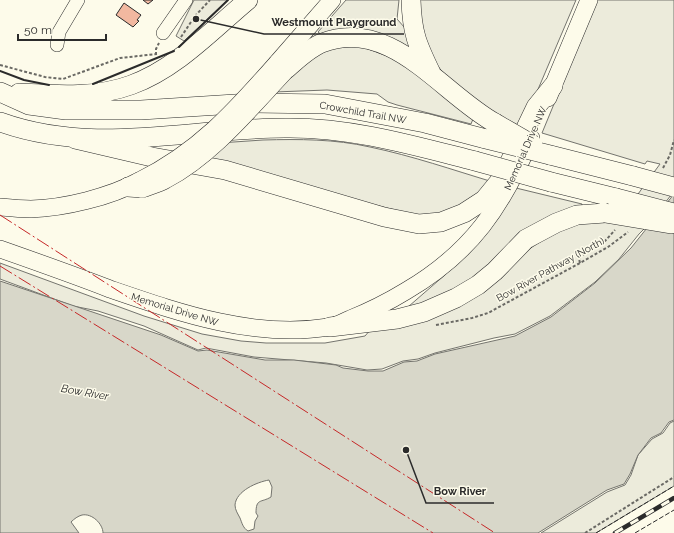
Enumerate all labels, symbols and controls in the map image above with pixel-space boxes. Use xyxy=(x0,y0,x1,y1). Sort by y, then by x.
callout: Westmount Playground xyxy=(264,11,404,34)
scale bar xyxy=(18,16,106,42)
text: Westmount Playground xyxy=(272,16,396,29)
text: 50 m xyxy=(24,23,52,37)
street label: Crowchild Trail NW xyxy=(319,99,408,126)
street label: Memorial Drive NW xyxy=(502,104,549,192)
street label: Bow River Pathway (North) xyxy=(494,235,606,304)
street label: Memorial Drive NW xyxy=(130,291,220,328)
water label: Bow River xyxy=(60,382,111,403)
callout: Bow River xyxy=(426,480,494,503)
text: Bow River xyxy=(434,485,487,498)

